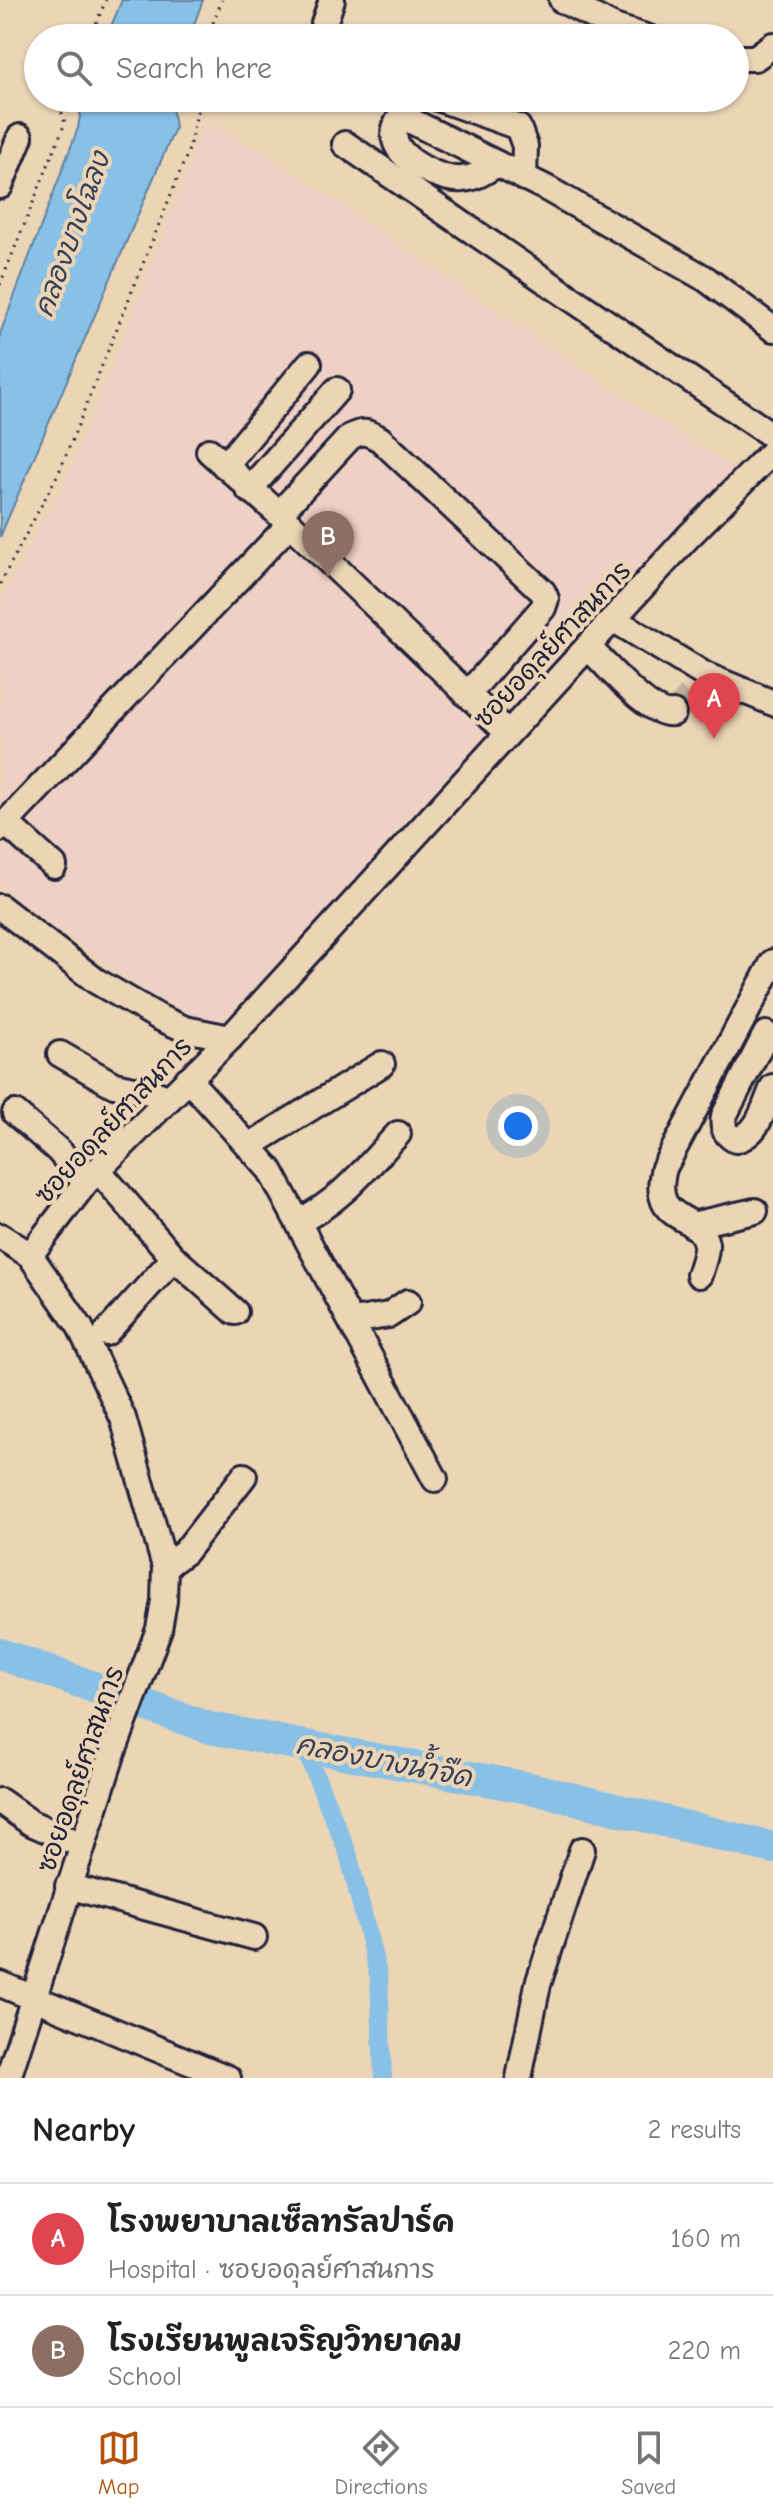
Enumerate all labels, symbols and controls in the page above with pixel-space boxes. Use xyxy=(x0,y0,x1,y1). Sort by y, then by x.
search box xyxy=(24,24,749,112)
icon: search xyxy=(52,46,96,90)
text: Search here xyxy=(116,51,272,86)
water label: คลองบางโฉลง xyxy=(25,144,117,321)
pin: B xyxy=(302,511,354,577)
street label: ซอยอดุลย์ศาสนการ xyxy=(467,554,640,736)
pin: A xyxy=(688,673,740,739)
street label: ซอยอดุลย์ศาสนการ xyxy=(28,1030,201,1212)
your location xyxy=(498,1106,538,1146)
street label: ซอยอดุลย์ศาสนการ xyxy=(30,1662,133,1877)
water label: คลองบางน้ำจืด xyxy=(293,1719,478,1794)
text: Nearby xyxy=(32,2110,135,2150)
text: 2 results xyxy=(648,2115,741,2145)
text: โรงพยาบาลเซ็ลทรัลปาร์ค xyxy=(108,2205,455,2240)
text: A xyxy=(51,2224,65,2254)
text: 160 m xyxy=(671,2224,741,2254)
text: Hospital · ซอยอดุลย์ศาสนการ xyxy=(108,2255,435,2285)
text: โรงเรียนพูลเจริญวิทยาคม xyxy=(108,2324,462,2359)
text: B xyxy=(50,2336,66,2366)
text: 220 m xyxy=(668,2336,741,2366)
text: School xyxy=(108,2362,182,2392)
tab: Map xyxy=(97,2426,141,2500)
tab: Directions xyxy=(335,2426,428,2500)
tab: Saved xyxy=(621,2426,676,2500)

